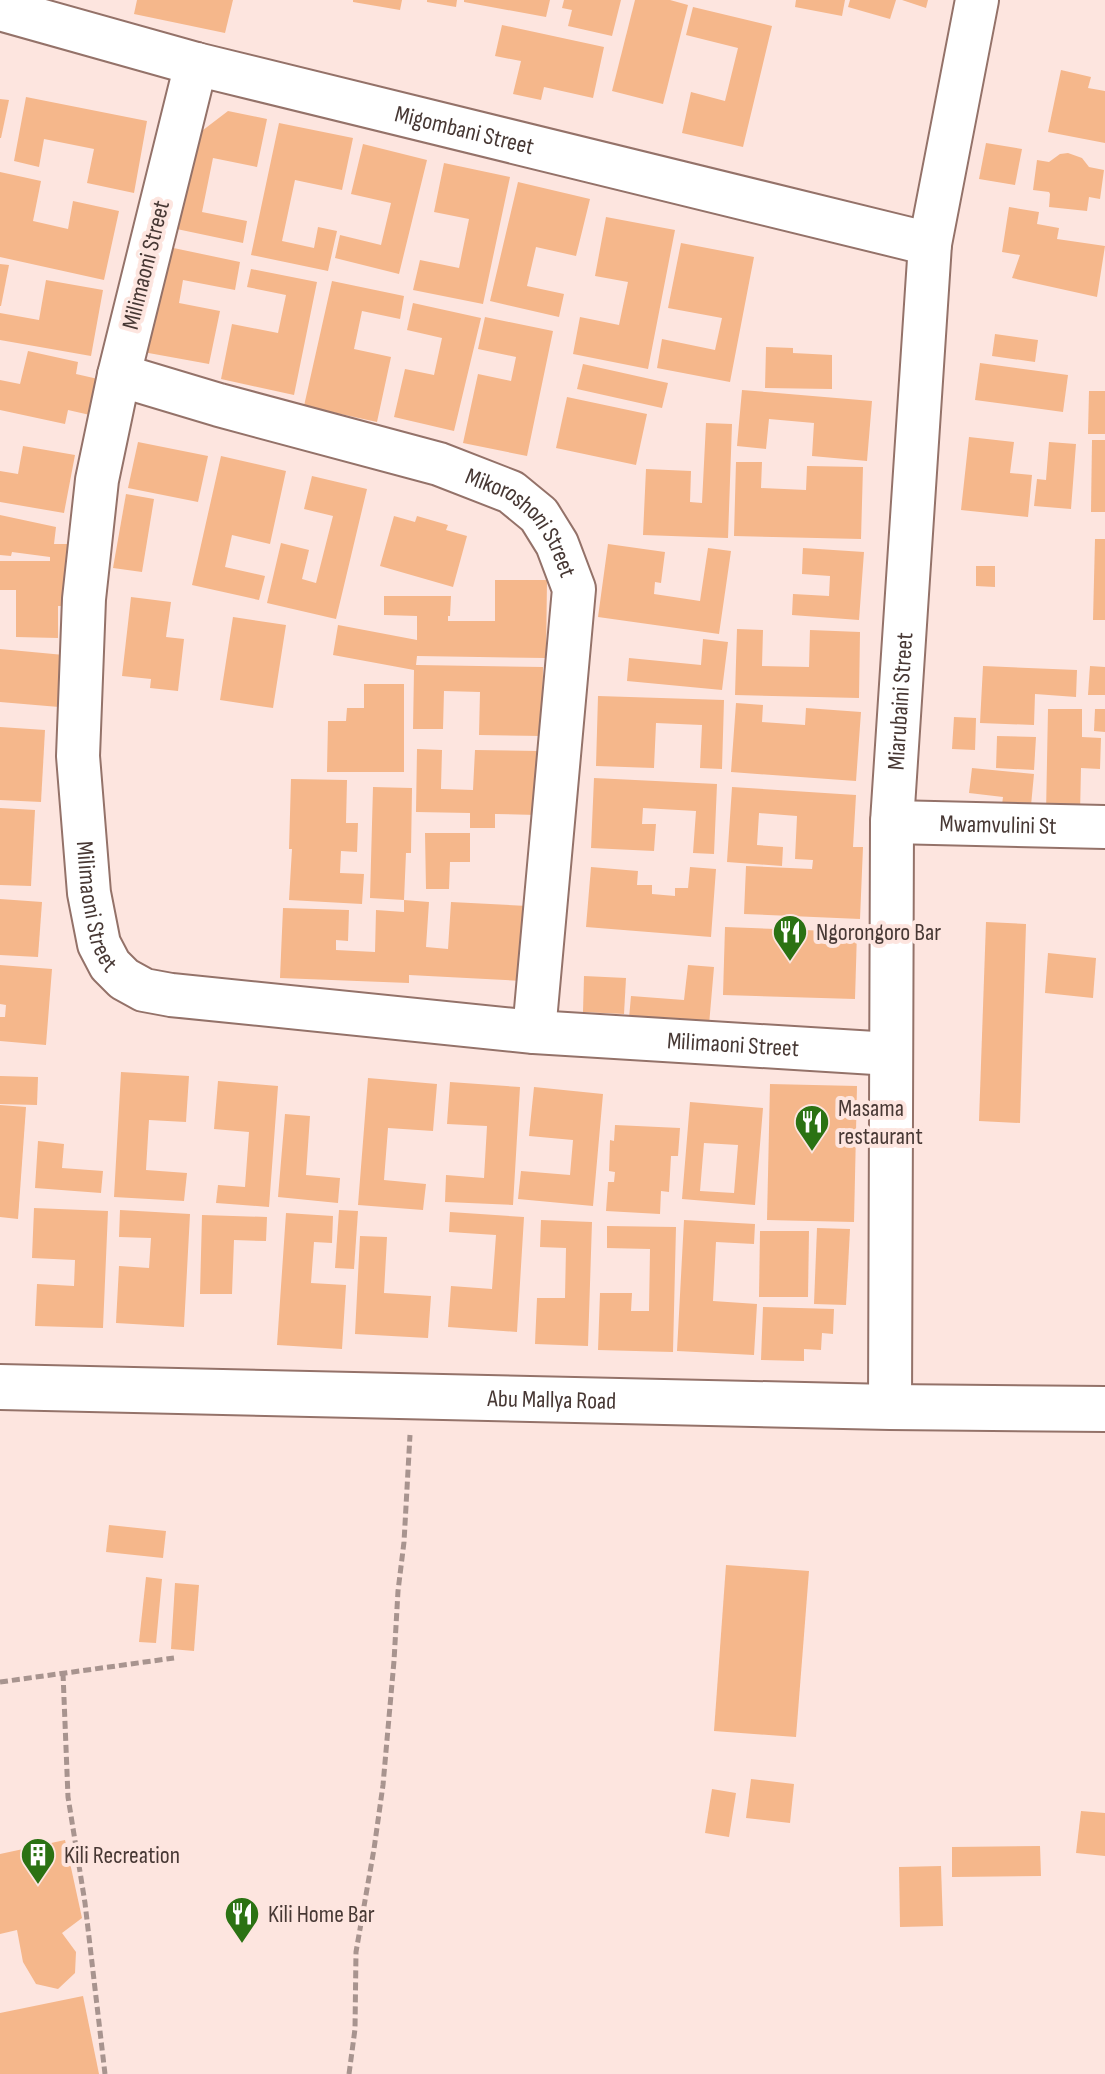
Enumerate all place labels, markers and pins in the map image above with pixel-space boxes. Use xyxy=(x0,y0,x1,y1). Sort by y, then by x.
restaurant icon: Ngorongoro Bar xyxy=(771,913,809,963)
place label: Ngorongoro Bar xyxy=(816,918,941,947)
place label: Masama restaurant xyxy=(838,1094,923,1151)
restaurant icon: Masama restaurant xyxy=(793,1103,831,1153)
building icon: Kili Recreation xyxy=(19,1836,57,1886)
place label: Kili Recreation xyxy=(64,1841,180,1870)
restaurant icon: Kili Home Bar xyxy=(223,1895,261,1945)
place label: Kili Home Bar xyxy=(268,1900,375,1929)

